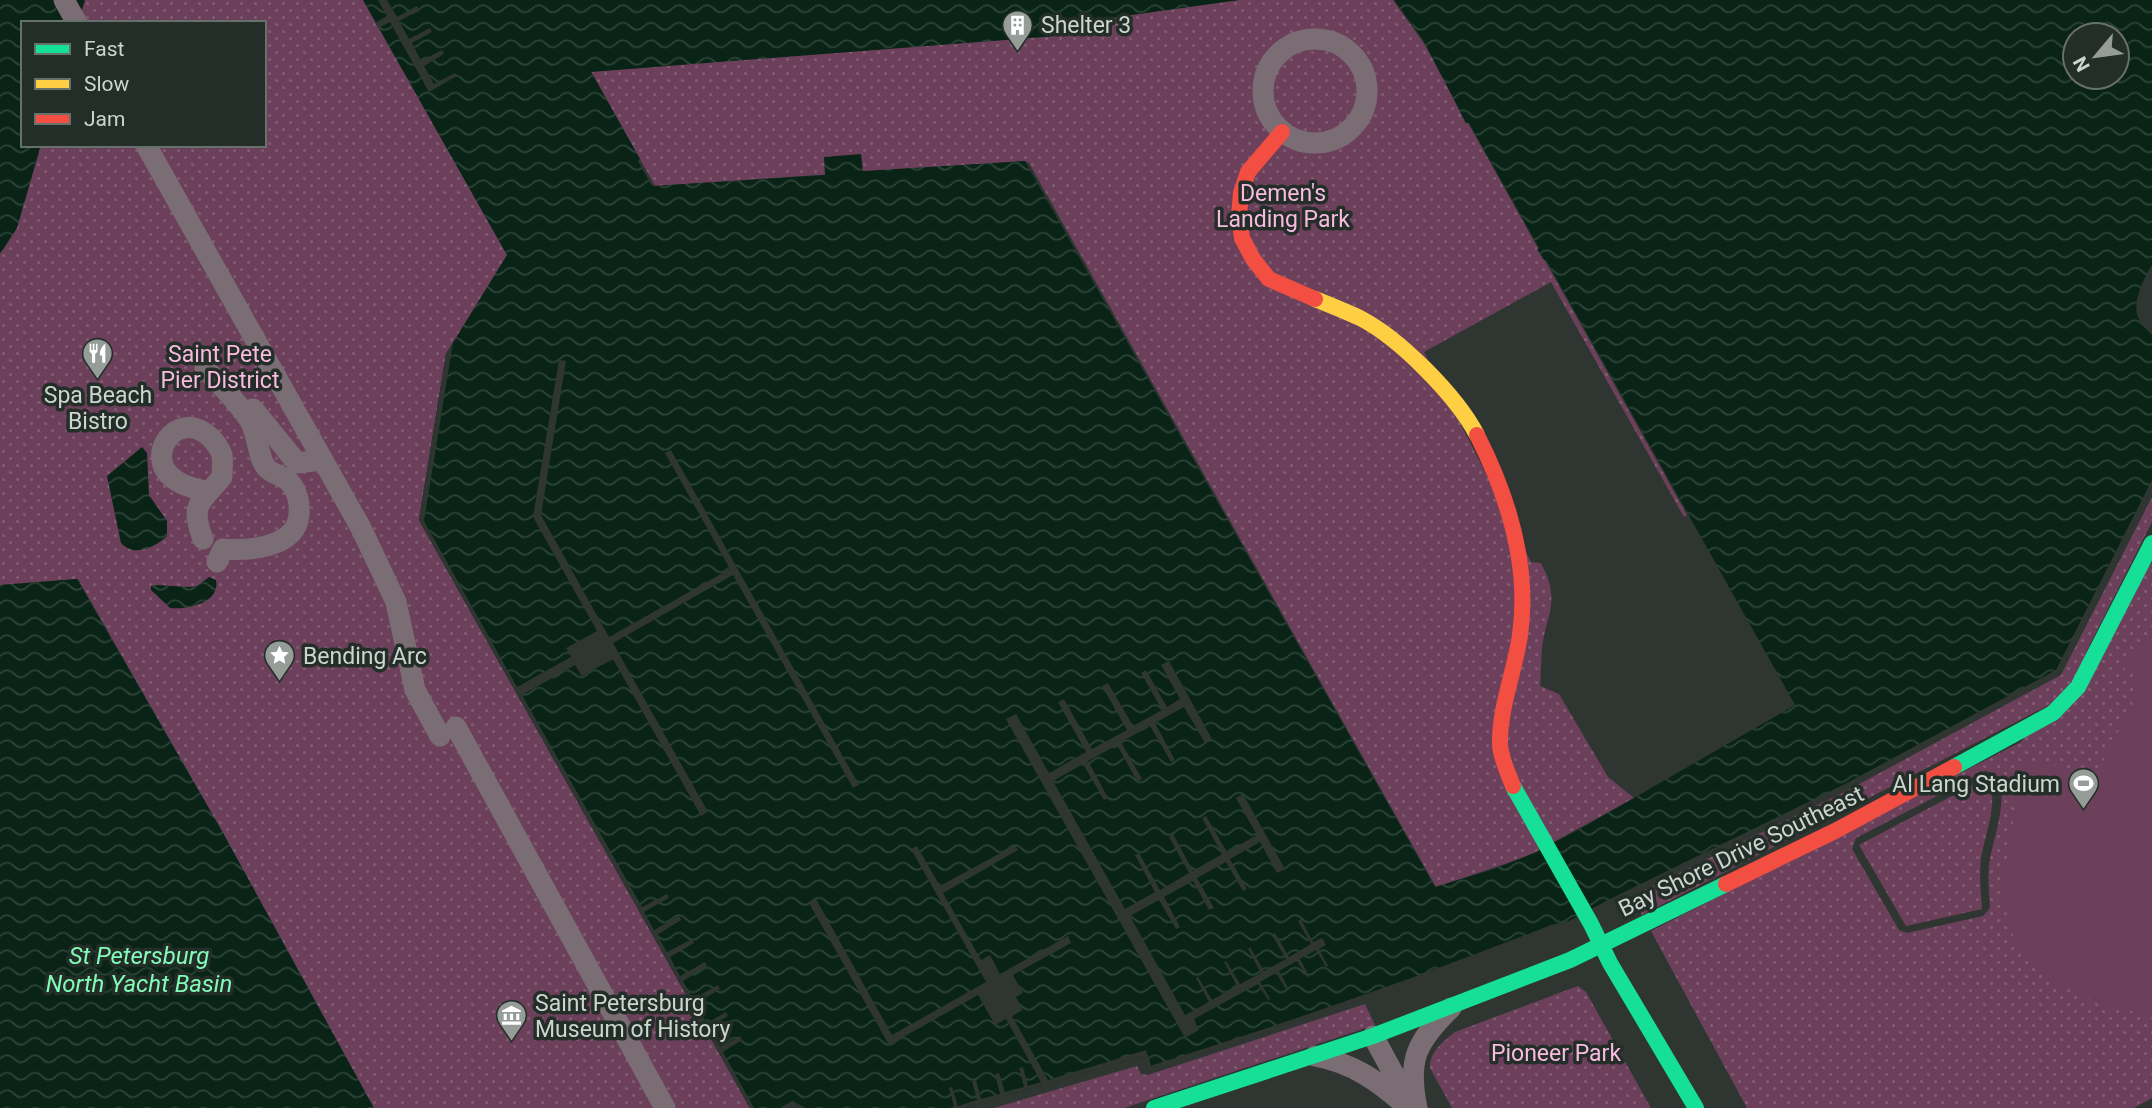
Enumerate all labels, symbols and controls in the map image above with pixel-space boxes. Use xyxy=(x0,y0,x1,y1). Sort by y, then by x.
building icon: Shelter 3 xyxy=(1001,8,1035,52)
place label: Shelter 3 xyxy=(1041,12,1131,39)
legend xyxy=(21,21,266,147)
north arrow xyxy=(2061,21,2131,91)
text: Fast xyxy=(84,37,125,61)
text: N xyxy=(2068,53,2095,75)
text: Slow xyxy=(84,72,130,96)
text: Jam xyxy=(84,107,125,131)
park label: Demen's Landing Park xyxy=(1216,180,1350,233)
restaurant icon: Spa Beach Bistro xyxy=(81,337,115,381)
park label: Saint Pete Pier District xyxy=(161,341,279,394)
place label: Spa Beach Bistro xyxy=(44,382,152,435)
place icon: Bending Arc xyxy=(263,639,297,683)
place label: Bending Arc xyxy=(303,643,427,670)
sports icon: Al Lang Stadium xyxy=(2066,767,2100,811)
place label: Al Lang Stadium xyxy=(1892,771,2060,798)
street label: Bay Shore Drive Southeast xyxy=(1614,780,1868,923)
water label: St Petersburg North Yacht Basin xyxy=(46,942,232,998)
place label: Saint Petersburg Museum of History xyxy=(535,990,730,1043)
museum icon: Saint Petersburg Museum of History xyxy=(495,999,529,1043)
park label: Pioneer Park xyxy=(1491,1040,1621,1067)

